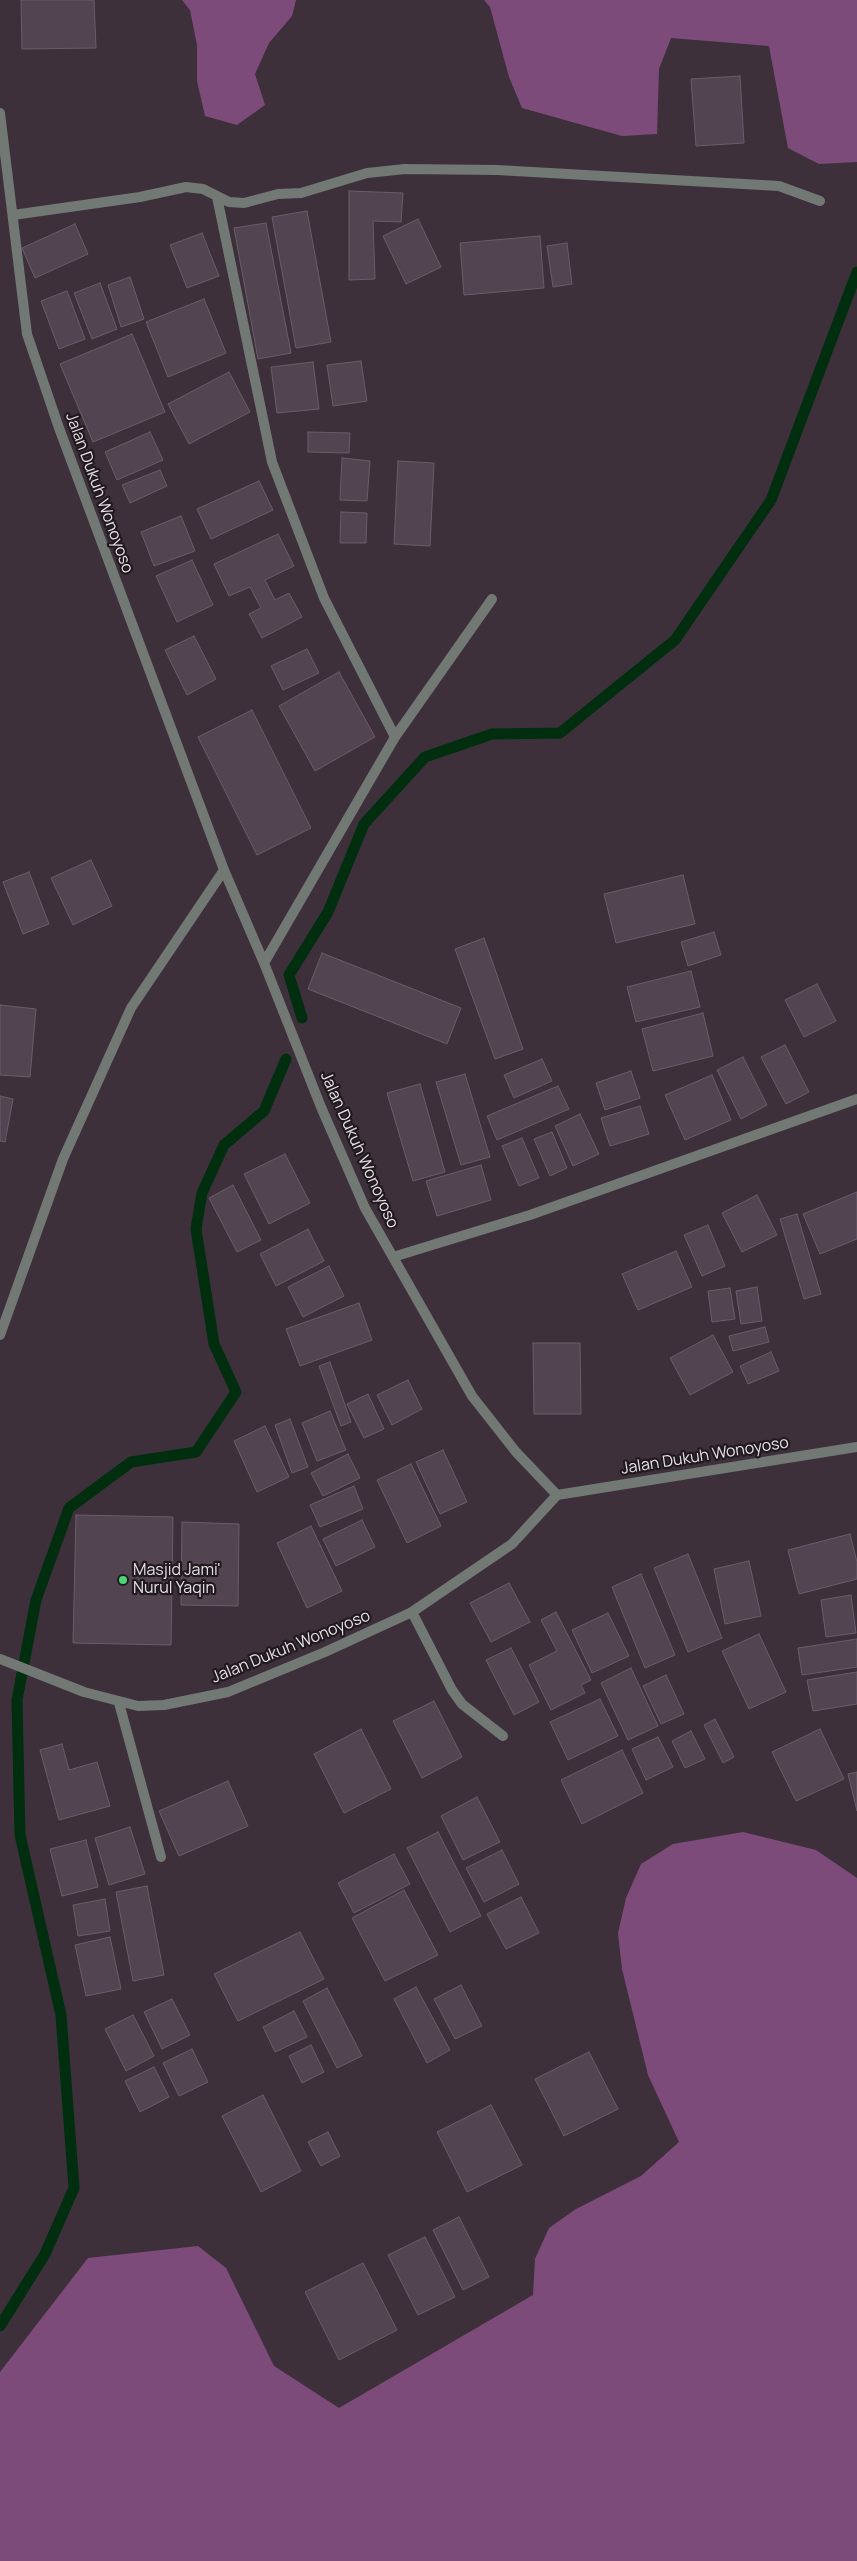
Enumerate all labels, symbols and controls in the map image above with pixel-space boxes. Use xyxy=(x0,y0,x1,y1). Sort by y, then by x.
street label: Jalan Dukuh Wonoyoso xyxy=(61,410,137,576)
street label: Jalan Dukuh Wonoyoso xyxy=(316,1069,402,1231)
street label: Jalan Dukuh Wonoyoso xyxy=(620,1433,790,1479)
place label: Masjid Jami' Nurul Yaqin xyxy=(133,1561,221,1599)
marker: Masjid Jami' Nurul Yaqin xyxy=(117,1574,129,1586)
street label: Jalan Dukuh Wonoyoso xyxy=(209,1606,373,1688)

